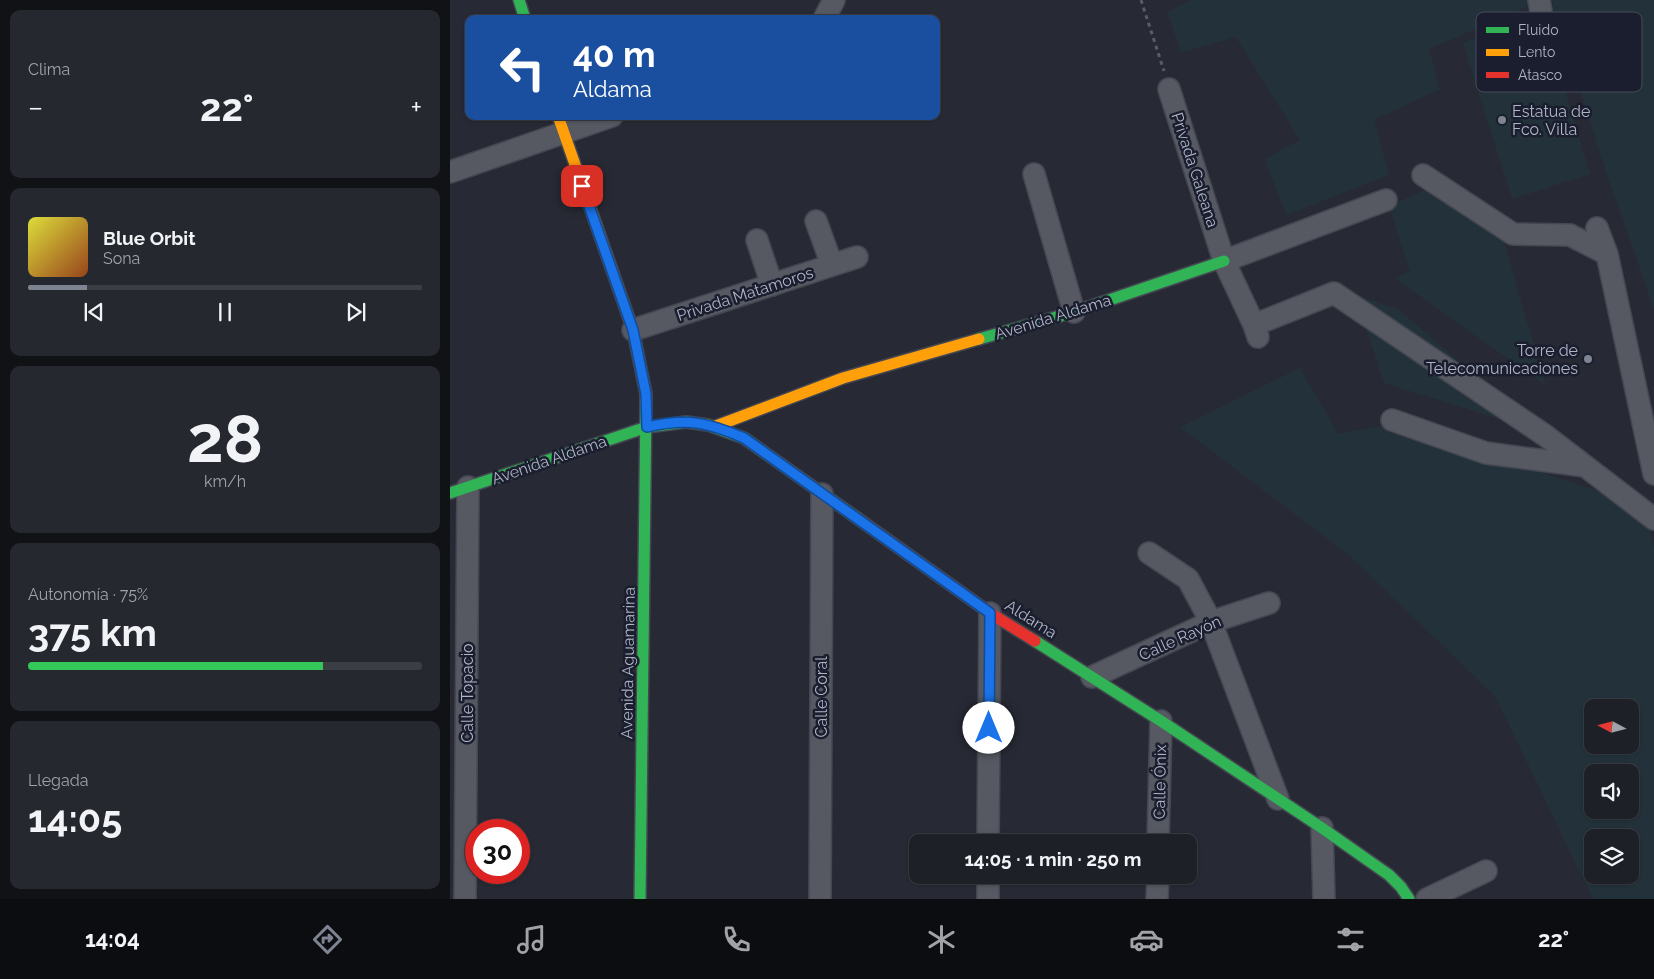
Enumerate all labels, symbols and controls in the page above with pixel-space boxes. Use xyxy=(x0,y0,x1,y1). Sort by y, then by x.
legend xyxy=(1476,12,1642,92)
text: Fluido xyxy=(1518,22,1558,38)
text: 40 m xyxy=(573,34,655,75)
icon: left xyxy=(490,35,555,100)
text: Lento xyxy=(1518,44,1555,60)
text: Clima xyxy=(28,60,70,79)
text: Atasco xyxy=(1518,67,1562,83)
text: Aldama xyxy=(573,76,652,102)
text: 22° xyxy=(200,85,253,130)
text: − xyxy=(28,91,43,124)
text: + xyxy=(410,91,422,124)
place label: Estatua de Fco. Villa xyxy=(1512,102,1590,139)
street label: Privada Galeana xyxy=(1167,110,1223,230)
marker: Estatua de Fco. Villa xyxy=(1496,114,1508,126)
pin xyxy=(561,165,603,207)
icon: arrive xyxy=(568,172,596,200)
text: Blue Orbit xyxy=(103,227,195,249)
text: Sona xyxy=(103,249,140,268)
street label: Privada Matamoros xyxy=(674,263,816,325)
street label: Avenida Aldama xyxy=(993,290,1113,344)
icon: previous xyxy=(80,298,108,326)
icon: pause xyxy=(211,298,239,326)
icon: next xyxy=(342,298,370,326)
place label: Torre de Telecomunicaciones xyxy=(1426,341,1578,378)
marker: Torre de Telecomunicaciones xyxy=(1582,353,1594,365)
text: 28 xyxy=(187,401,263,477)
street label: Avenida Aldama xyxy=(489,431,609,489)
text: km/h xyxy=(204,472,246,491)
text: Autonomía · 75% xyxy=(28,585,148,604)
street label: Avenida Aguamarina xyxy=(617,587,639,739)
street label: Aldama xyxy=(1002,596,1060,642)
text: 375 km xyxy=(28,610,157,655)
street label: Calle Rayón xyxy=(1136,611,1224,665)
street label: Calle Topacio xyxy=(458,643,477,743)
street label: Calle Coral xyxy=(812,656,831,738)
north arrow xyxy=(1584,699,1639,754)
map controls xyxy=(1584,699,1639,884)
position arrow xyxy=(962,701,1014,753)
street label: Calle Ónix xyxy=(1149,744,1170,820)
button: sound xyxy=(1584,764,1639,819)
text: Llegada xyxy=(28,771,88,790)
text: 14:05 xyxy=(28,796,122,841)
speed limit sign: 30 xyxy=(465,819,530,884)
button: layers xyxy=(1584,829,1639,884)
text: 14:05 · 1 min · 250 m xyxy=(964,848,1142,870)
icon: directions xyxy=(310,922,345,957)
icon: music xyxy=(514,922,549,957)
icon: phone xyxy=(719,922,754,957)
icon: climate xyxy=(924,922,959,957)
icon: car xyxy=(1129,922,1164,957)
icon: filters xyxy=(1333,922,1368,957)
text: 14:04 xyxy=(85,926,140,952)
text: 22° xyxy=(1538,926,1569,952)

